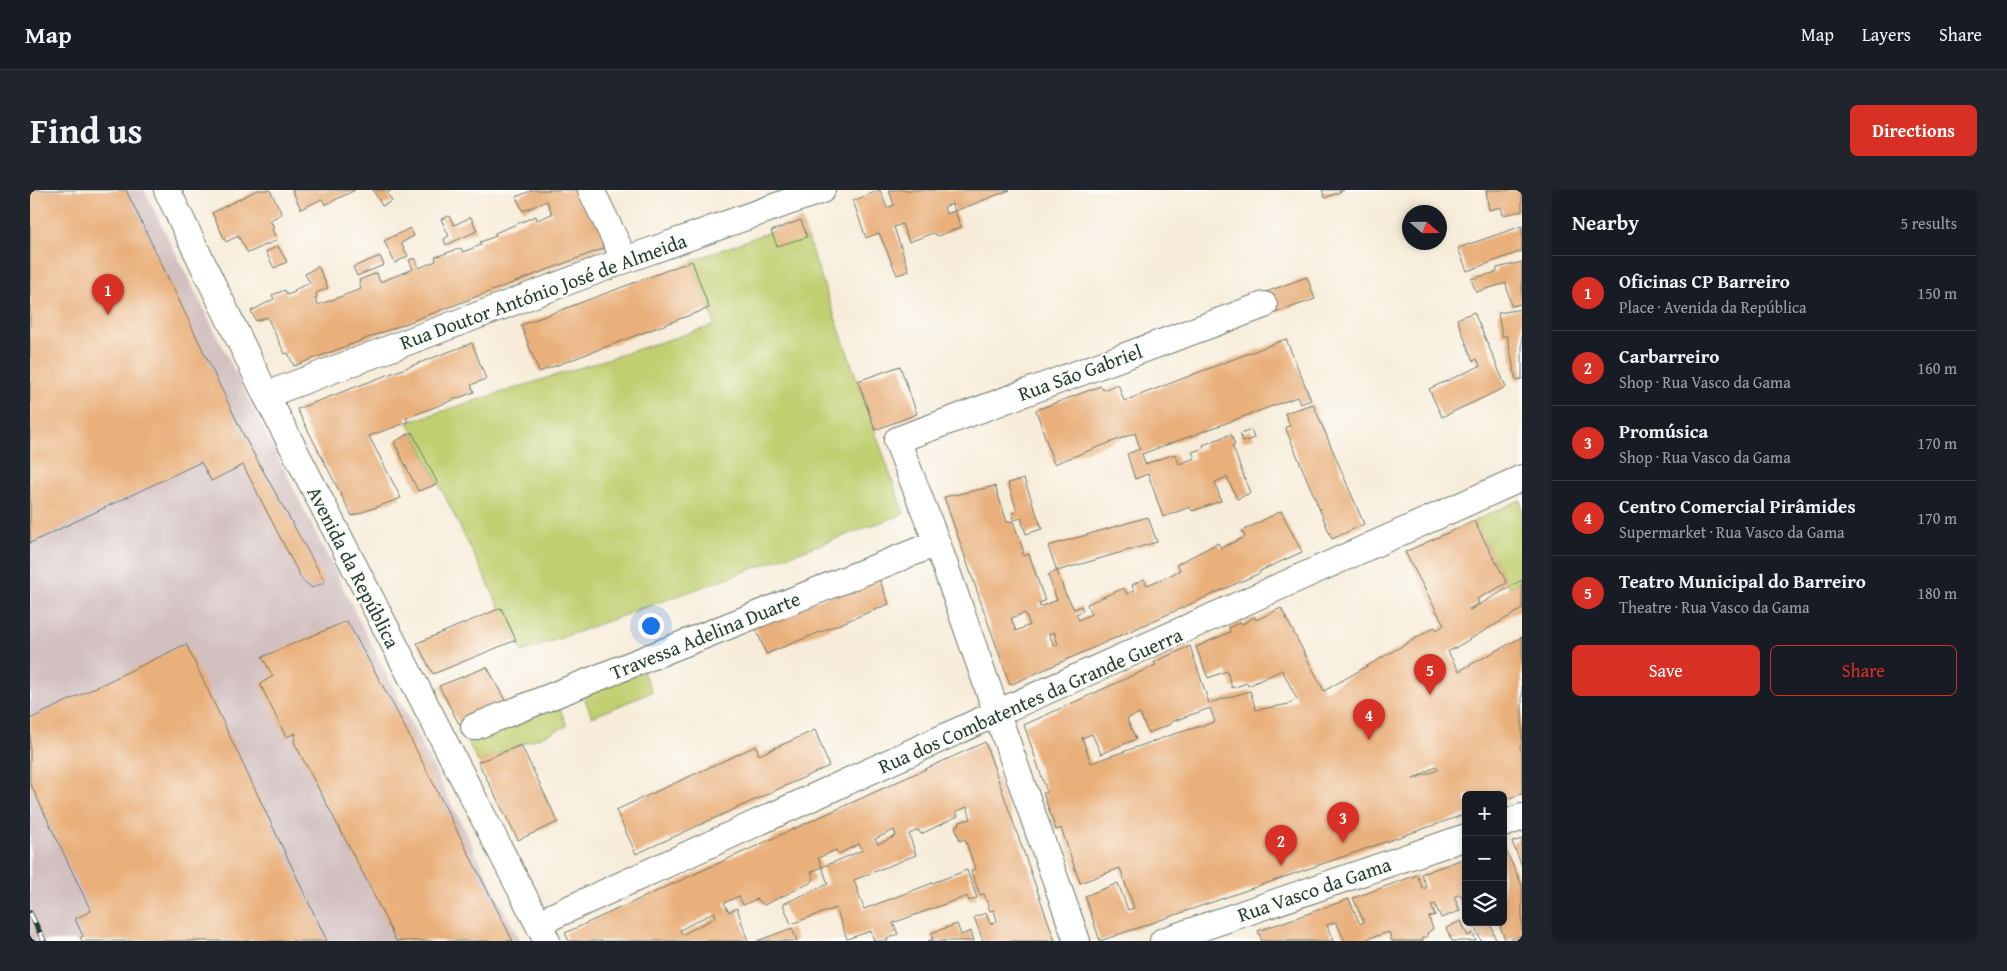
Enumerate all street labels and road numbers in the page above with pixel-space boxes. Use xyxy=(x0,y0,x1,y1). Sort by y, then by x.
street label: Rua Doutor António José de Almeida xyxy=(396,225,691,356)
street label: Rua São Gabriel xyxy=(1014,336,1147,408)
street label: Avenida da República xyxy=(301,481,408,654)
street label: Travessa Adelina Duarte xyxy=(606,584,804,686)
street label: Rua dos Combatentes da Grande Guerra xyxy=(873,619,1187,780)
street label: Rua Vasco da Gama xyxy=(1233,849,1395,929)

